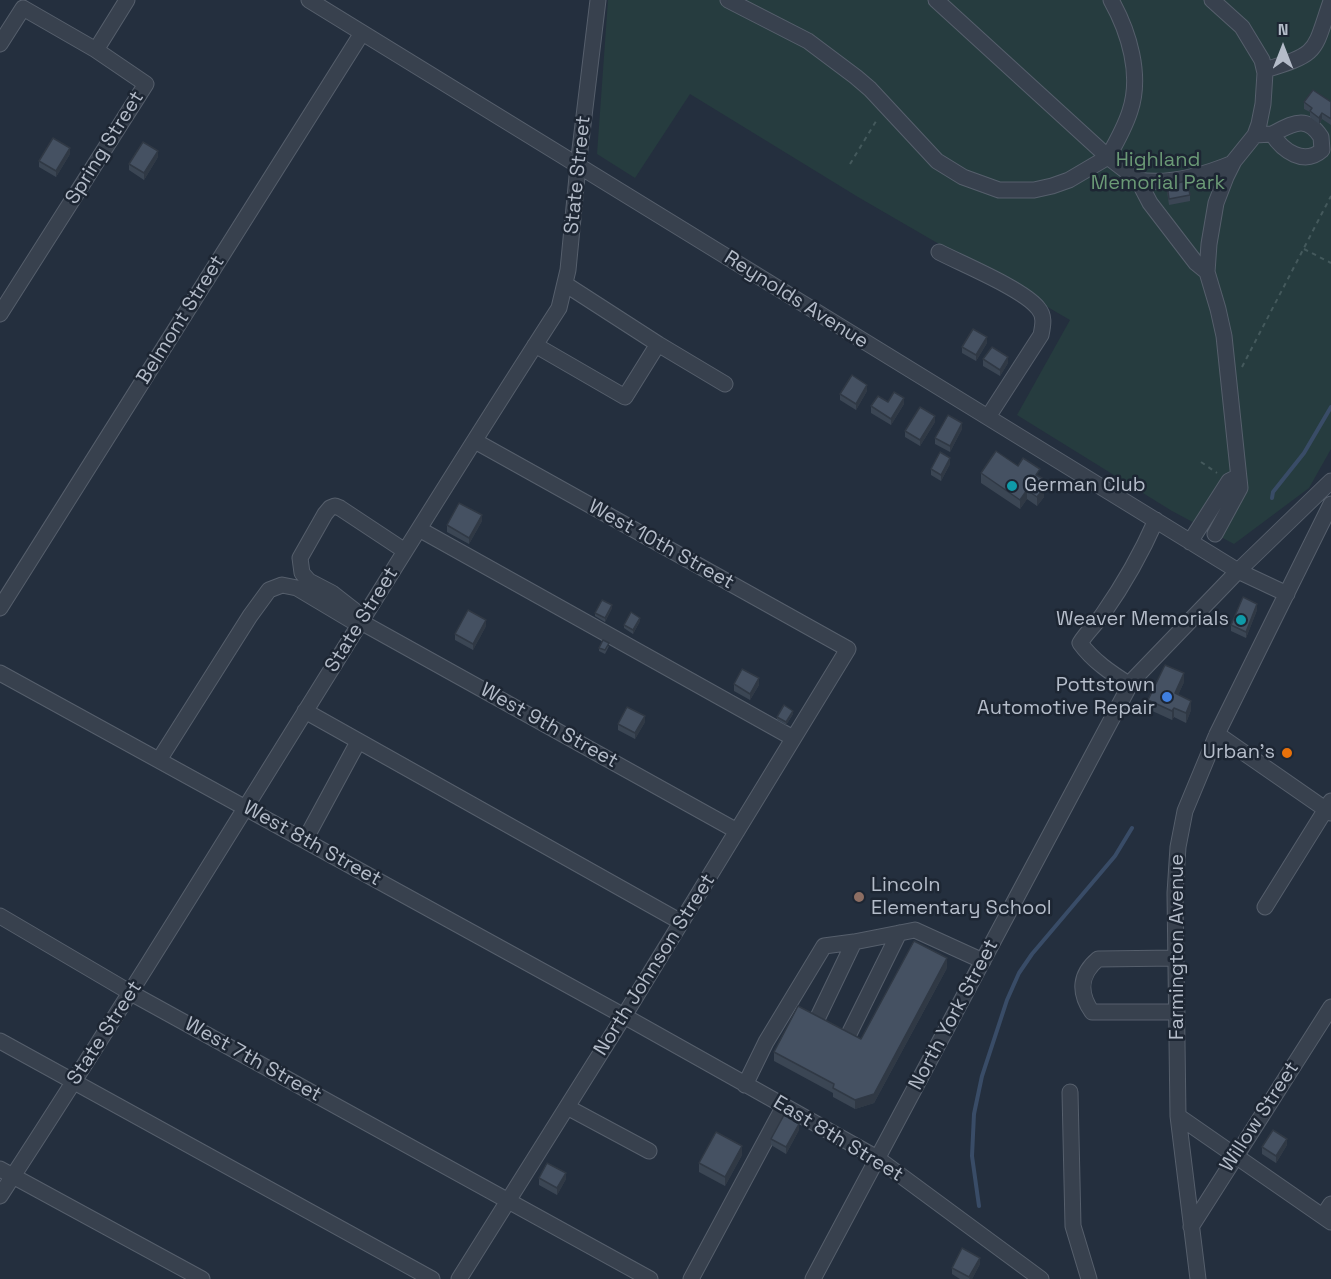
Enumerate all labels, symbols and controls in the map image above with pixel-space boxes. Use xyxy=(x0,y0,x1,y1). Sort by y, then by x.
north arrow xyxy=(1253,18,1313,78)
text: N xyxy=(1278,19,1288,40)
street label: Spring Street xyxy=(61,87,149,209)
street label: State Street xyxy=(560,114,596,236)
park label: Highland Memorial Park xyxy=(1091,149,1225,196)
street label: Reynolds Avenue xyxy=(720,246,872,354)
street label: Belmont Street xyxy=(132,251,230,389)
place label: German Club xyxy=(1024,474,1146,498)
marker: German Club xyxy=(1005,479,1019,493)
street label: West 10th Street xyxy=(584,495,738,595)
street label: State Street xyxy=(320,563,404,677)
place label: Weaver Memorials xyxy=(1056,608,1229,632)
marker: Weaver Memorials xyxy=(1234,613,1248,627)
place label: Pottstown Automotive Repair xyxy=(977,674,1155,721)
street label: West 9th Street xyxy=(476,678,622,774)
marker: Pottstown Automotive Repair xyxy=(1160,690,1174,704)
place label: Urban's xyxy=(1203,741,1275,765)
marker: Urban's xyxy=(1280,746,1294,760)
street label: West 8th Street xyxy=(239,796,385,892)
street label: Farmington Avenue xyxy=(1166,854,1190,1040)
street label: North Johnson Street xyxy=(589,870,721,1060)
place label: Lincoln Elementary School xyxy=(871,874,1052,921)
marker: Lincoln Elementary School xyxy=(852,890,866,904)
street label: North York Street xyxy=(904,936,1004,1094)
street label: State Street xyxy=(62,976,148,1090)
street label: West 7th Street xyxy=(180,1012,326,1108)
street label: Willow Street xyxy=(1215,1057,1305,1177)
street label: East 8th Street xyxy=(769,1091,907,1187)

